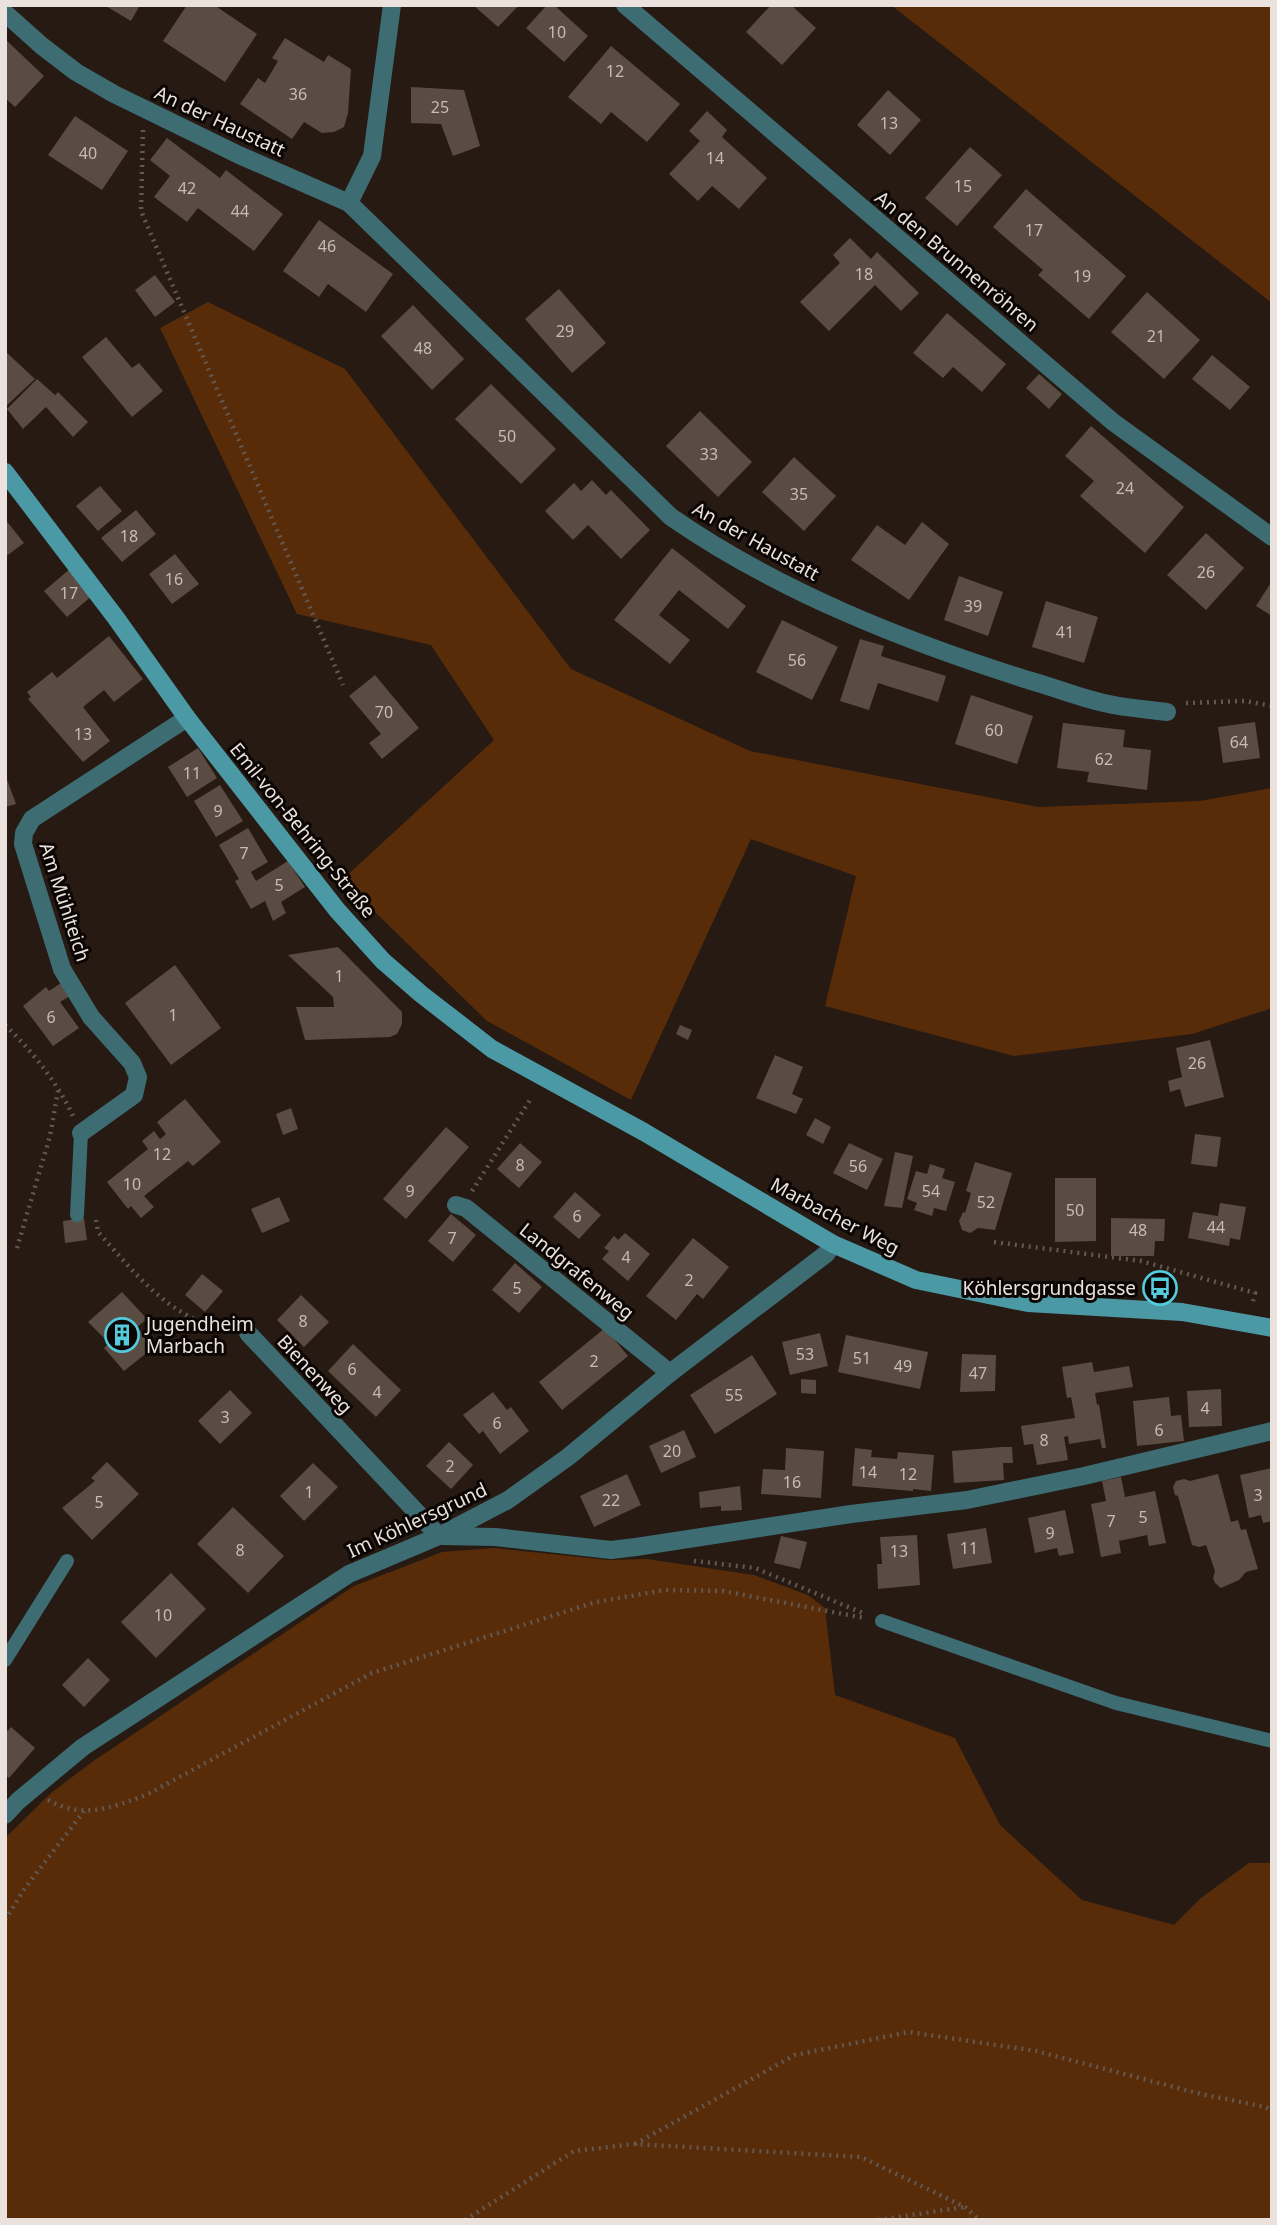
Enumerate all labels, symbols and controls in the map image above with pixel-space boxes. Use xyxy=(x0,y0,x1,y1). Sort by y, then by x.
house number: 10 xyxy=(548,21,566,43)
house number: 12 xyxy=(606,60,624,82)
street label: An der Haustatt xyxy=(151,79,289,163)
house number: 36 xyxy=(289,83,307,105)
house number: 25 xyxy=(431,96,449,118)
house number: 13 xyxy=(880,112,898,134)
house number: 40 xyxy=(79,142,97,164)
house number: 14 xyxy=(706,147,724,169)
house number: 15 xyxy=(954,175,972,197)
house number: 42 xyxy=(178,177,196,199)
street label: An den Brunnenröhren xyxy=(870,185,1044,337)
house number: 44 xyxy=(231,200,249,222)
house number: 17 xyxy=(1025,219,1043,241)
house number: 46 xyxy=(318,235,336,257)
house number: 18 xyxy=(855,263,873,285)
house number: 19 xyxy=(1073,265,1091,287)
house number: 29 xyxy=(556,320,574,342)
house number: 21 xyxy=(1147,325,1165,347)
house number: 48 xyxy=(414,337,432,359)
house number: 50 xyxy=(498,425,516,447)
house number: 33 xyxy=(700,443,718,465)
house number: 24 xyxy=(1116,477,1134,499)
house number: 35 xyxy=(790,483,808,505)
street label: An der Haustatt xyxy=(688,495,824,587)
house number: 18 xyxy=(120,525,138,547)
house number: 26 xyxy=(1197,561,1215,583)
house number: 16 xyxy=(165,568,183,590)
house number: 17 xyxy=(60,582,78,604)
house number: 39 xyxy=(964,595,982,617)
house number: 41 xyxy=(1056,621,1074,643)
house number: 56 xyxy=(788,649,806,671)
house number: 70 xyxy=(375,701,393,723)
house number: 60 xyxy=(985,719,1003,741)
house number: 13 xyxy=(74,723,92,745)
house number: 64 xyxy=(1230,731,1248,753)
street label: Emil-von-Behring-Straße xyxy=(224,737,382,923)
house number: 62 xyxy=(1095,748,1113,770)
house number: 11 xyxy=(183,762,201,784)
house number: 9 xyxy=(213,800,223,822)
street label: Am Mühlteich xyxy=(34,839,96,965)
house number: 7 xyxy=(239,842,249,864)
house number: 5 xyxy=(274,874,284,896)
house number: 1 xyxy=(334,965,344,987)
house number: 1 xyxy=(168,1004,178,1026)
house number: 6 xyxy=(46,1006,56,1028)
house number: 26 xyxy=(1188,1052,1206,1074)
house number: 12 xyxy=(153,1143,171,1165)
house number: 8 xyxy=(515,1154,525,1176)
house number: 56 xyxy=(849,1155,867,1177)
street label: Marbacher Weg xyxy=(766,1171,904,1261)
house number: 10 xyxy=(123,1173,141,1195)
house number: 9 xyxy=(405,1180,415,1202)
house number: 54 xyxy=(922,1180,940,1202)
house number: 52 xyxy=(977,1191,995,1213)
house number: 50 xyxy=(1066,1199,1084,1221)
house number: 6 xyxy=(572,1205,582,1227)
house number: 44 xyxy=(1207,1216,1225,1238)
street label: Landgrafenweg xyxy=(514,1217,640,1325)
house number: 48 xyxy=(1129,1219,1147,1241)
house number: 7 xyxy=(447,1227,457,1249)
house number: 4 xyxy=(621,1246,631,1268)
house number: 2 xyxy=(684,1269,694,1291)
bus stop icon: Köhlersgrundgasse xyxy=(1141,1269,1179,1307)
place label: Köhlersgrundgasse xyxy=(962,1275,1136,1301)
house number: 5 xyxy=(512,1277,522,1299)
house number: 8 xyxy=(298,1310,308,1332)
place label: Jugendheim Marbach xyxy=(144,1311,254,1359)
building icon: Jugendheim Marbach xyxy=(103,1316,141,1354)
street label: Bienenweg xyxy=(272,1329,358,1419)
house number: 53 xyxy=(796,1343,814,1365)
house number: 51 xyxy=(853,1347,871,1369)
house number: 2 xyxy=(589,1350,599,1372)
house number: 49 xyxy=(894,1355,912,1377)
house number: 6 xyxy=(347,1358,357,1380)
house number: 47 xyxy=(969,1362,987,1384)
house number: 4 xyxy=(372,1381,382,1403)
house number: 55 xyxy=(725,1384,743,1406)
house number: 4 xyxy=(1200,1397,1210,1419)
house number: 3 xyxy=(220,1406,230,1428)
house number: 6 xyxy=(492,1412,502,1434)
house number: 6 xyxy=(1154,1419,1164,1441)
house number: 8 xyxy=(1039,1429,1049,1451)
house number: 20 xyxy=(663,1440,681,1462)
house number: 2 xyxy=(445,1455,455,1477)
house number: 14 xyxy=(859,1461,877,1483)
house number: 12 xyxy=(899,1463,917,1485)
house number: 16 xyxy=(783,1471,801,1493)
street label: Im Köhlersgrund xyxy=(343,1476,491,1564)
house number: 1 xyxy=(304,1481,314,1503)
house number: 3 xyxy=(1253,1484,1263,1506)
house number: 22 xyxy=(602,1489,620,1511)
house number: 5 xyxy=(94,1491,104,1513)
house number: 5 xyxy=(1138,1506,1148,1528)
house number: 7 xyxy=(1106,1510,1116,1532)
house number: 9 xyxy=(1045,1522,1055,1544)
house number: 11 xyxy=(960,1537,978,1559)
house number: 8 xyxy=(235,1539,245,1561)
house number: 13 xyxy=(890,1540,908,1562)
house number: 10 xyxy=(154,1604,172,1626)

